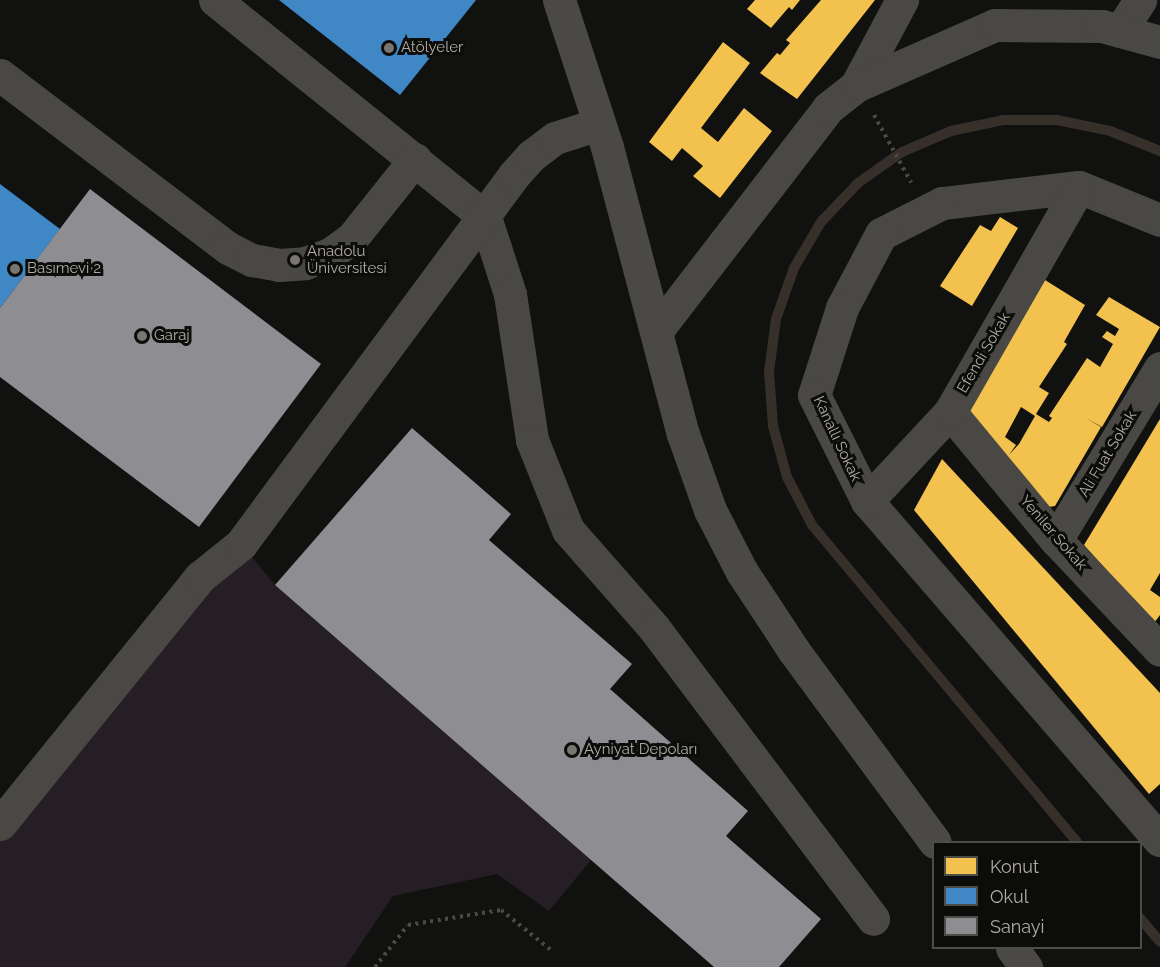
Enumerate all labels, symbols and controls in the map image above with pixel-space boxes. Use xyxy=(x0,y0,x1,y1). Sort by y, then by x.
place label: Atölyeler xyxy=(401,39,463,57)
marker: Atölyeler xyxy=(382,41,396,55)
place label: Anadolu Üniversitesi xyxy=(307,242,387,277)
marker: Anadolu Üniversitesi xyxy=(288,253,302,267)
place label: Basımevi 2 xyxy=(27,260,101,278)
marker: Basımevi 2 xyxy=(8,262,22,276)
street label: Efendi Sokak xyxy=(954,310,1014,396)
place label: Garaj xyxy=(154,327,190,345)
marker: Garaj xyxy=(135,329,149,343)
street label: Kanallı Sokak xyxy=(809,393,865,485)
street label: Ali Fuat Sokak xyxy=(1075,408,1141,500)
street label: Yeniler Sokak xyxy=(1016,492,1090,574)
place label: Ayniyat Depoları xyxy=(584,741,697,759)
marker: Ayniyat Depoları xyxy=(565,743,579,757)
legend xyxy=(932,841,1142,949)
text: Konut xyxy=(990,856,1039,877)
text: Okul xyxy=(990,886,1029,907)
text: Sanayi xyxy=(990,916,1044,937)

